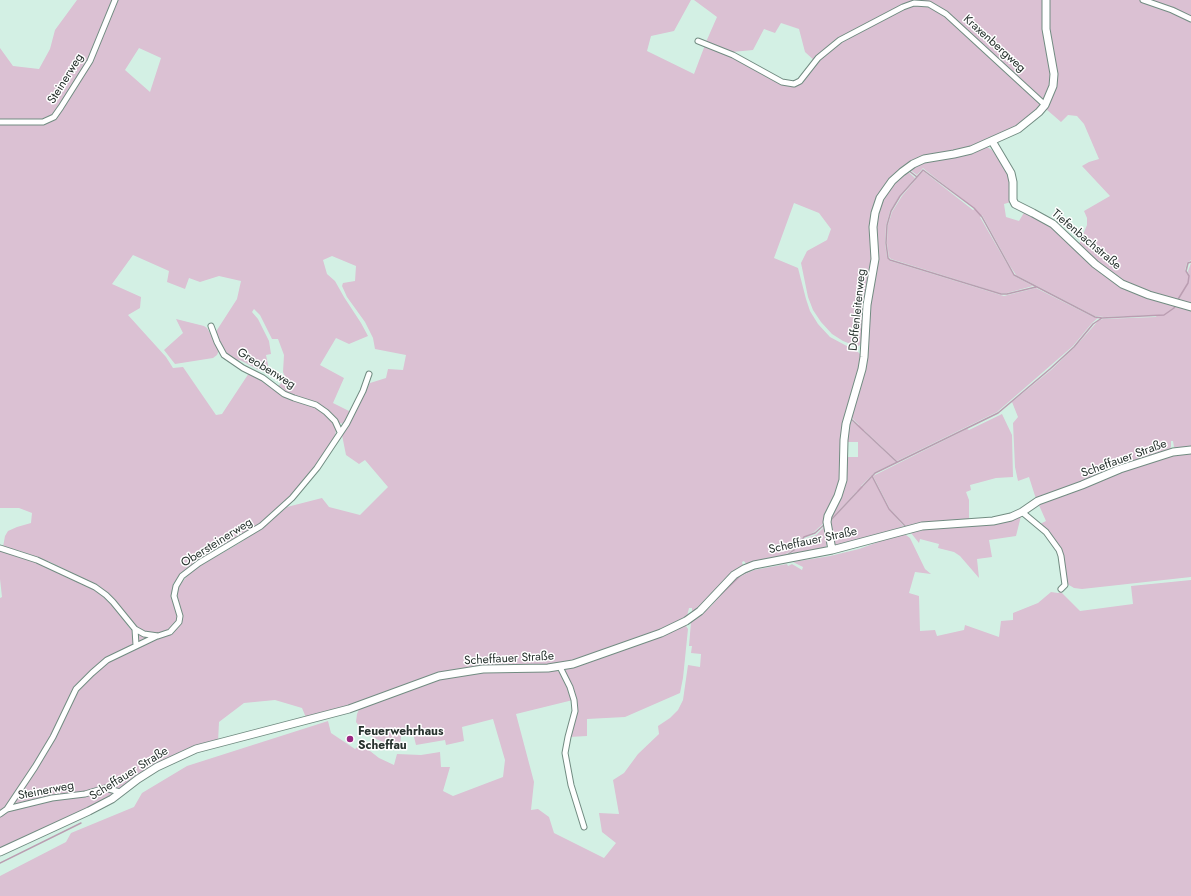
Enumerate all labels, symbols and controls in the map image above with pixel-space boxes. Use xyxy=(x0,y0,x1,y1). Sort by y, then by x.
street label: Kraxenbergweg xyxy=(960,12,1028,76)
street label: Steinerweg xyxy=(45,51,87,107)
street label: Tiefenbachstraße xyxy=(1048,207,1124,273)
street label: Doffenleitenweg xyxy=(847,268,869,352)
street label: Greobenweg xyxy=(234,345,298,393)
street label: Scheffauer Straße xyxy=(1079,437,1169,481)
street label: Obersteinerweg xyxy=(179,515,255,571)
street label: Scheffauer Straße xyxy=(768,525,858,557)
street label: Scheffauer Straße xyxy=(464,649,554,669)
place label: Feuerwehrhaus Scheffau xyxy=(358,725,443,753)
marker: Feuerwehrhaus Scheffau xyxy=(345,734,355,744)
street label: Scheffauer Straße xyxy=(87,744,171,804)
street label: Steinerweg xyxy=(17,779,75,803)

